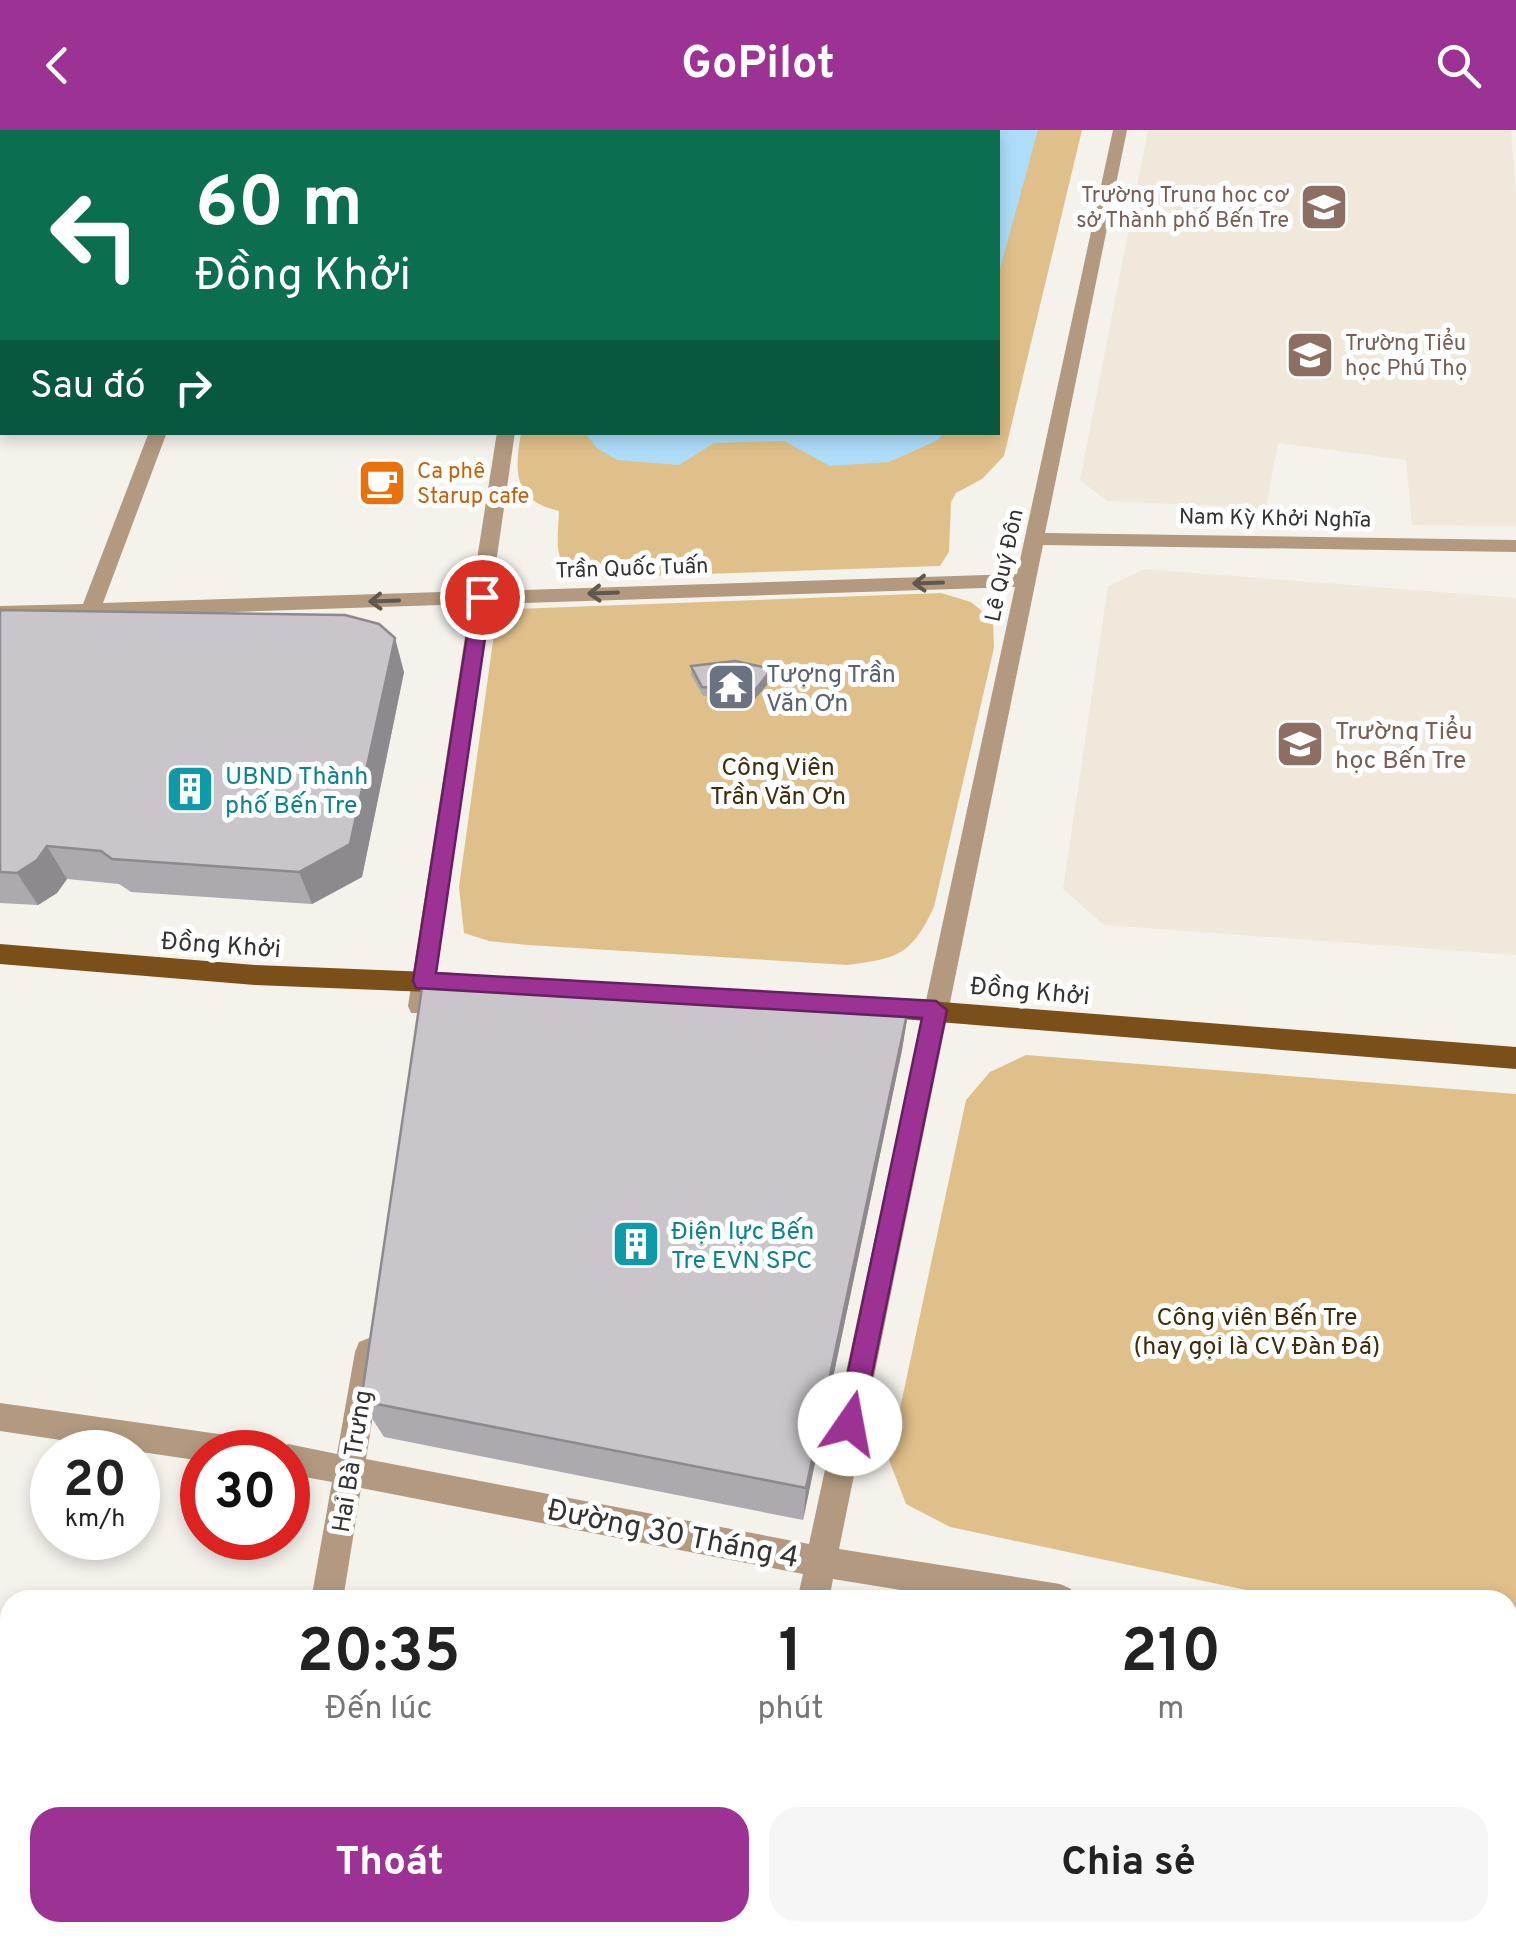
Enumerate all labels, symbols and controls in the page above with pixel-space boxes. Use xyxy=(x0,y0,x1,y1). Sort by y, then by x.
text: GoPilot xyxy=(681,37,835,94)
icon: back xyxy=(30,38,85,93)
icon: search xyxy=(1431,38,1486,93)
text: 60 m xyxy=(195,162,363,251)
icon: left xyxy=(30,170,160,300)
school or university icon: Trường Trung học cơ sở Thành phố Bến Tre xyxy=(1298,181,1350,233)
place label: Trường Trung học cơ sở Thành phố Bến Tre xyxy=(1076,183,1289,235)
text: Đồng Khởi xyxy=(195,249,411,306)
place label: Trường Tiểu học Phú Thọ xyxy=(1345,327,1467,383)
school or university icon: Trường Tiểu học Phú Thọ xyxy=(1284,329,1336,381)
icon: right xyxy=(166,360,221,415)
text: Sau đó xyxy=(30,363,146,412)
cafe icon: Ca phê Starup cafe xyxy=(356,457,408,509)
place label: Ca phê Starup cafe xyxy=(417,459,529,511)
street label: Nam Kỳ Khởi Nghĩa xyxy=(1179,504,1371,535)
street label: Lê Quý Đôn xyxy=(980,507,1031,624)
street label: Trần Quốc Tuấn xyxy=(555,551,709,586)
pin xyxy=(440,555,525,640)
icon: arrive xyxy=(455,570,510,625)
one-way arrow xyxy=(913,574,945,593)
one-way arrow xyxy=(588,584,620,603)
one-way arrow xyxy=(369,591,401,610)
place label: Tượng Trần Văn Ơn xyxy=(766,660,896,721)
temple icon: Tượng Trần Văn Ơn xyxy=(705,661,757,713)
place label: Trường Tiểu học Bến Tre xyxy=(1335,715,1473,778)
school or university icon: Trường Tiểu học Bến Tre xyxy=(1274,718,1326,770)
park label: Công Viên Trần Văn Ơn xyxy=(710,753,846,814)
place label: UBND Thành phố Bến Tre xyxy=(225,762,368,823)
building icon: UBND Thành phố Bến Tre xyxy=(164,763,216,815)
street label: Đồng Khởi xyxy=(160,927,282,967)
street label: Đồng Khởi xyxy=(969,972,1091,1014)
place label: Điện lực Bến Tre EVN SPC xyxy=(671,1217,814,1278)
building icon: Điện lực Bến Tre EVN SPC xyxy=(610,1218,662,1270)
park label: Công viên Bến Tre (hay gọi là CV Đàn Đá) xyxy=(1134,1303,1380,1364)
position arrow xyxy=(798,1372,902,1476)
street label: Hai Bà Trưng xyxy=(327,1388,381,1535)
speed limit sign: 30 xyxy=(180,1430,310,1560)
text: 20 xyxy=(63,1451,127,1514)
street label: Đường 30 Tháng 4 xyxy=(544,1493,801,1578)
text: km/h xyxy=(65,1504,125,1536)
text: 20:35 xyxy=(297,1617,460,1693)
text: 1 xyxy=(779,1617,803,1693)
text: 210 xyxy=(1121,1617,1221,1693)
text: Đến lúc xyxy=(325,1690,433,1730)
text: phút xyxy=(757,1690,824,1730)
text: m xyxy=(1157,1690,1184,1730)
button: Thoát xyxy=(30,1807,749,1922)
button: Chia sẻ xyxy=(769,1807,1488,1922)

